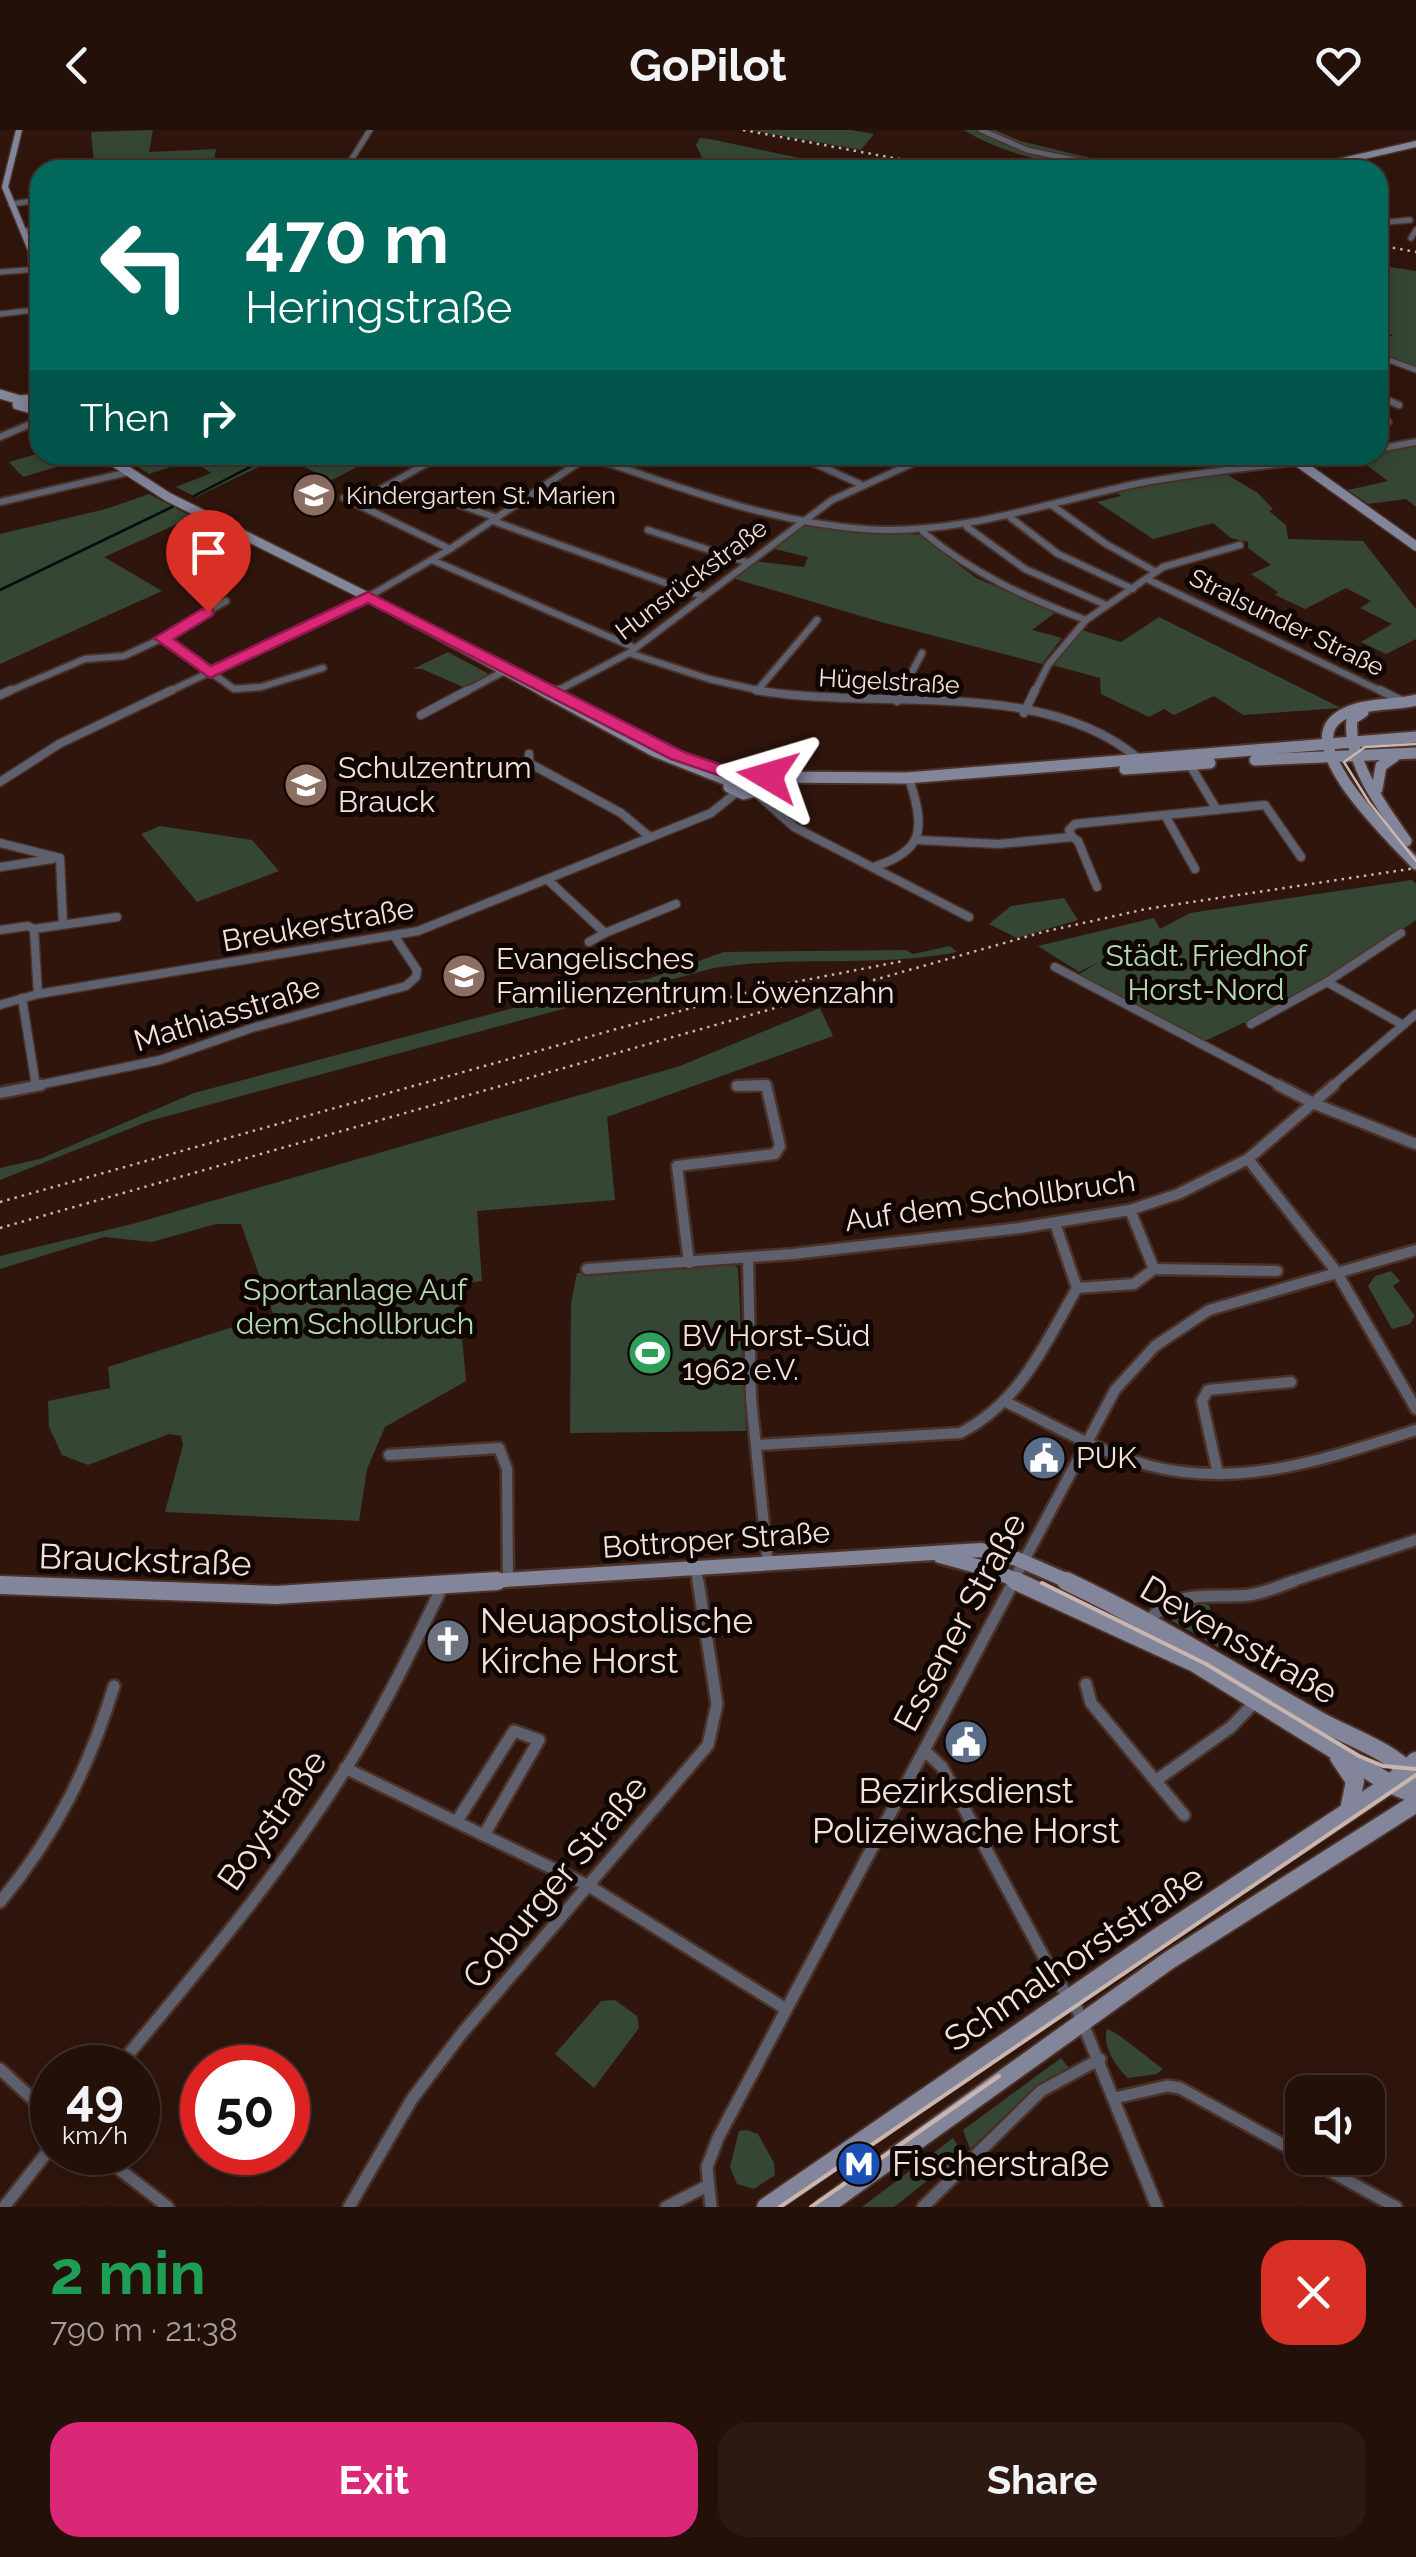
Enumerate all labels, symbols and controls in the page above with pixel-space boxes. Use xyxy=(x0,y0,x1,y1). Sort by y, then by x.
icon: back xyxy=(50,38,105,93)
icon: heart xyxy=(1311,38,1366,93)
text: GoPilot xyxy=(629,39,787,92)
text: 470 m xyxy=(245,197,449,279)
icon: left xyxy=(80,200,210,330)
text: Heringstraße xyxy=(245,281,512,334)
icon: right xyxy=(190,390,245,445)
text: Then xyxy=(80,395,170,440)
school or university icon: Kindergarten St. Marien xyxy=(291,472,337,518)
place label: Kindergarten St. Marien xyxy=(346,480,616,510)
pin xyxy=(166,510,251,613)
street label: Hunsrückstraße xyxy=(609,512,773,646)
icon: arrive xyxy=(181,525,236,580)
street label: Stralsunder Straße xyxy=(1185,562,1389,682)
street label: Hügelstraße xyxy=(818,662,960,700)
position arrow xyxy=(716,724,820,828)
place label: Schulzentrum Brauck xyxy=(338,750,532,819)
school or university icon: Schulzentrum Brauck xyxy=(283,762,329,808)
street label: Breukerstraße xyxy=(219,890,417,959)
park label: Städt. Friedhof Horst-Nord xyxy=(1105,938,1308,1007)
place label: Evangelisches Familienzentrum Löwenzahn xyxy=(496,941,894,1010)
school or university icon: Evangelisches Familienzentrum Löwenzahn xyxy=(441,953,487,999)
street label: Mathiasstraße xyxy=(130,969,324,1058)
street label: Auf dem Schollbruch xyxy=(842,1163,1138,1238)
park label: Sportanlage Auf dem Schollbruch xyxy=(236,1272,474,1341)
place label: BV Horst-Süd 1962 e.V. xyxy=(682,1318,870,1387)
sports icon: BV Horst-Süd 1962 e.V. xyxy=(627,1330,673,1376)
public building icon: PUK xyxy=(1021,1435,1067,1481)
place label: PUK xyxy=(1076,1440,1137,1475)
street label: Essener Straße xyxy=(885,1506,1034,1738)
street label: Bottroper Straße xyxy=(601,1514,831,1565)
street label: Brauckstraße xyxy=(38,1535,252,1584)
street label: Devensstraße xyxy=(1133,1567,1345,1713)
place label: Neuapostolische Kirche Horst xyxy=(480,1600,753,1681)
church icon: Neuapostolische Kirche Horst xyxy=(425,1618,471,1664)
public building icon: Bezirksdienst Polizeiwache Horst xyxy=(943,1719,989,1765)
street label: Boystraße xyxy=(208,1742,335,1898)
street label: Coburger Straße xyxy=(454,1767,656,1997)
place label: Bezirksdienst Polizeiwache Horst xyxy=(812,1770,1120,1851)
street label: Schmalhorststraße xyxy=(936,1856,1211,2059)
speed limit sign: 50 xyxy=(180,2045,310,2175)
text: 49 xyxy=(66,2068,124,2127)
map controls xyxy=(1285,2075,1385,2175)
button: sound xyxy=(1285,2075,1385,2175)
text: km/h xyxy=(62,2120,128,2150)
metro station icon: Fischerstraße xyxy=(836,2141,882,2187)
place label: Fischerstraße xyxy=(892,2143,1109,2184)
text: 2 min xyxy=(50,2238,206,2308)
button: close xyxy=(1261,2240,1366,2345)
text: 790 m · 21:38 xyxy=(50,2311,238,2348)
button: Exit xyxy=(50,2422,698,2537)
button: Share xyxy=(718,2422,1366,2537)

